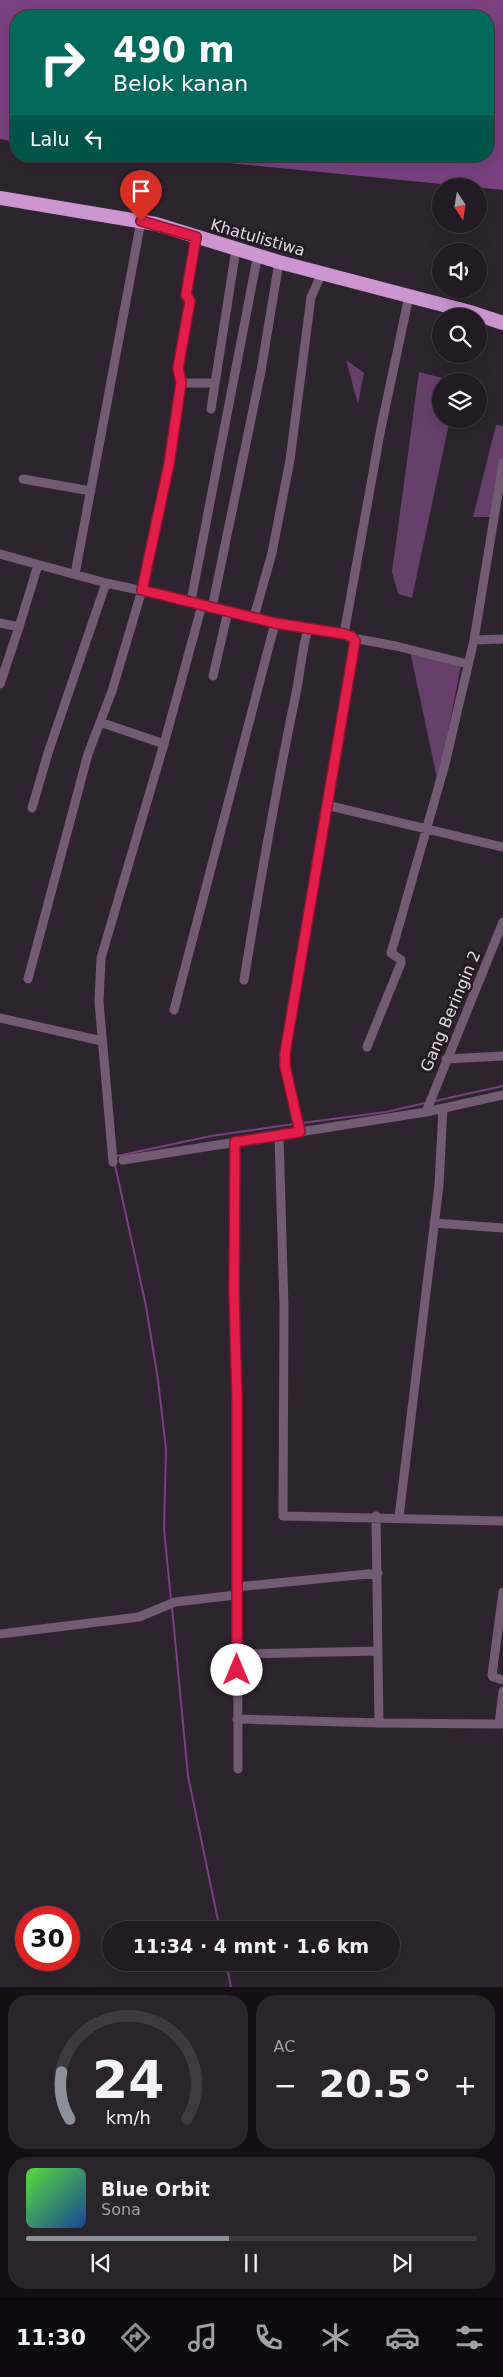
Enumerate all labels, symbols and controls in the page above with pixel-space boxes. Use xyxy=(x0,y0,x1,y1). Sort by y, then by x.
icon: right xyxy=(30,30,95,95)
text: 490 m xyxy=(113,30,235,70)
text: Belok kanan xyxy=(113,71,248,96)
icon: left xyxy=(80,125,108,153)
text: Lalu xyxy=(30,128,70,150)
pin xyxy=(120,170,162,221)
icon: arrive xyxy=(127,177,155,205)
north arrow xyxy=(432,178,488,232)
map controls xyxy=(432,178,487,428)
street label: Khatulistiwa xyxy=(208,215,307,260)
button: sound xyxy=(432,243,487,298)
button: search xyxy=(432,308,487,363)
button: layers xyxy=(432,373,487,428)
street label: Gang Beringin 2 xyxy=(416,948,485,1075)
position arrow xyxy=(210,1643,262,1695)
speed limit sign: 30 xyxy=(15,1906,80,1971)
text: 11:34 · 4 mnt · 1.6 km xyxy=(133,1935,369,1957)
text: AC xyxy=(274,2037,295,2056)
text: 24 xyxy=(92,2050,164,2110)
text: 20.5° xyxy=(319,2062,432,2106)
text: − xyxy=(274,2069,297,2102)
text: + xyxy=(454,2069,477,2102)
text: km/h xyxy=(105,2107,150,2128)
text: Blue Orbit xyxy=(101,2178,210,2200)
text: Sona xyxy=(101,2200,141,2219)
icon: previous xyxy=(87,2249,115,2277)
icon: pause xyxy=(237,2249,265,2277)
icon: next xyxy=(388,2249,416,2277)
icon: directions xyxy=(118,2320,153,2355)
icon: music xyxy=(185,2320,220,2355)
icon: phone xyxy=(251,2320,286,2355)
icon: climate xyxy=(318,2320,353,2355)
icon: car xyxy=(385,2320,420,2355)
icon: filters xyxy=(452,2320,487,2355)
text: 11:30 xyxy=(16,2325,86,2350)

